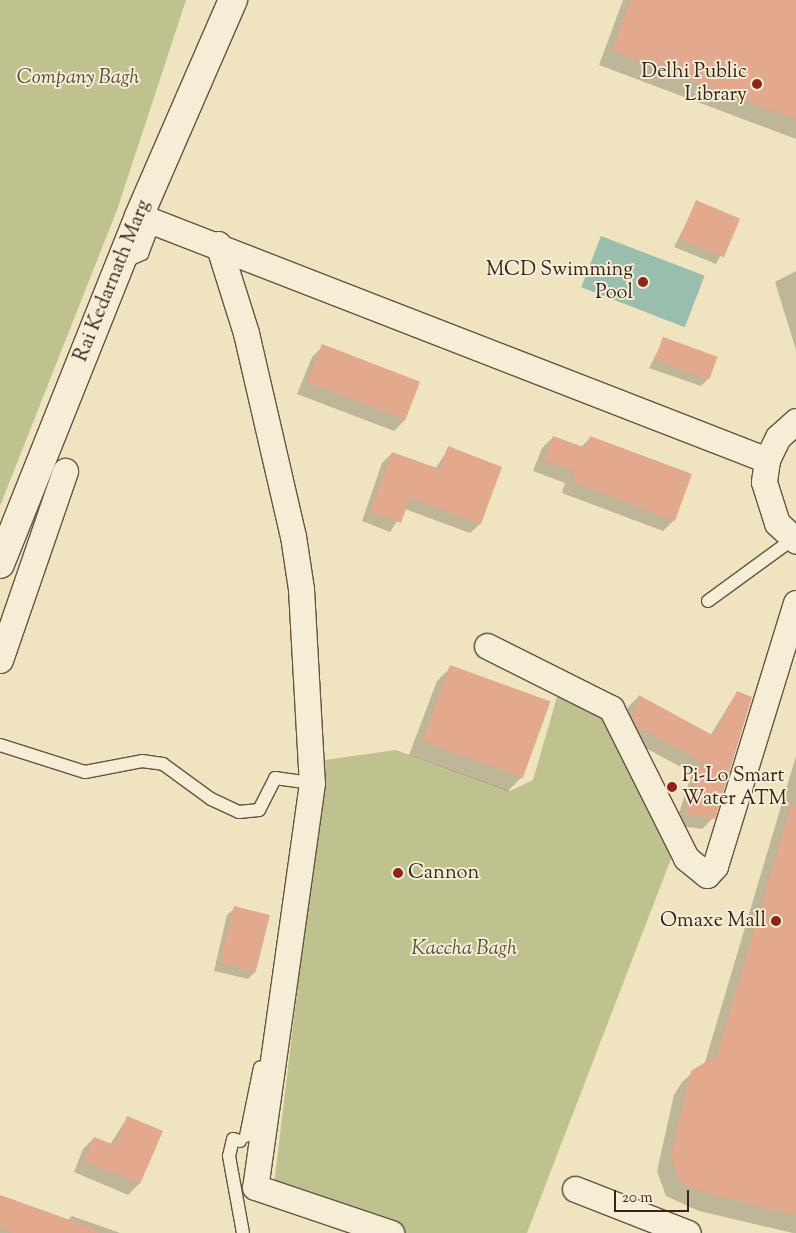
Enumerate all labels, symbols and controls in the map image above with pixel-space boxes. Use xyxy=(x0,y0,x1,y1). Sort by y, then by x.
place label: Delhi Public Library xyxy=(641,60,747,107)
park label: Company Bagh xyxy=(17,66,139,90)
marker: Delhi Public Library xyxy=(751,78,763,90)
street label: Rai Kedarnath Marg xyxy=(70,197,156,365)
place label: MCD Swimming Pool xyxy=(486,258,633,305)
marker: MCD Swimming Pool xyxy=(637,276,649,288)
place label: Pi-Lo Smart Water ATM xyxy=(682,764,787,811)
marker: Pi-Lo Smart Water ATM xyxy=(666,781,678,793)
place label: Cannon xyxy=(408,861,479,885)
marker: Cannon xyxy=(392,867,404,879)
place label: Omaxe Mall xyxy=(660,909,766,933)
marker: Omaxe Mall xyxy=(770,915,782,927)
park label: Kaccha Bagh xyxy=(411,937,517,961)
scale bar xyxy=(616,1180,691,1212)
text: 20 m xyxy=(622,1188,653,1209)

